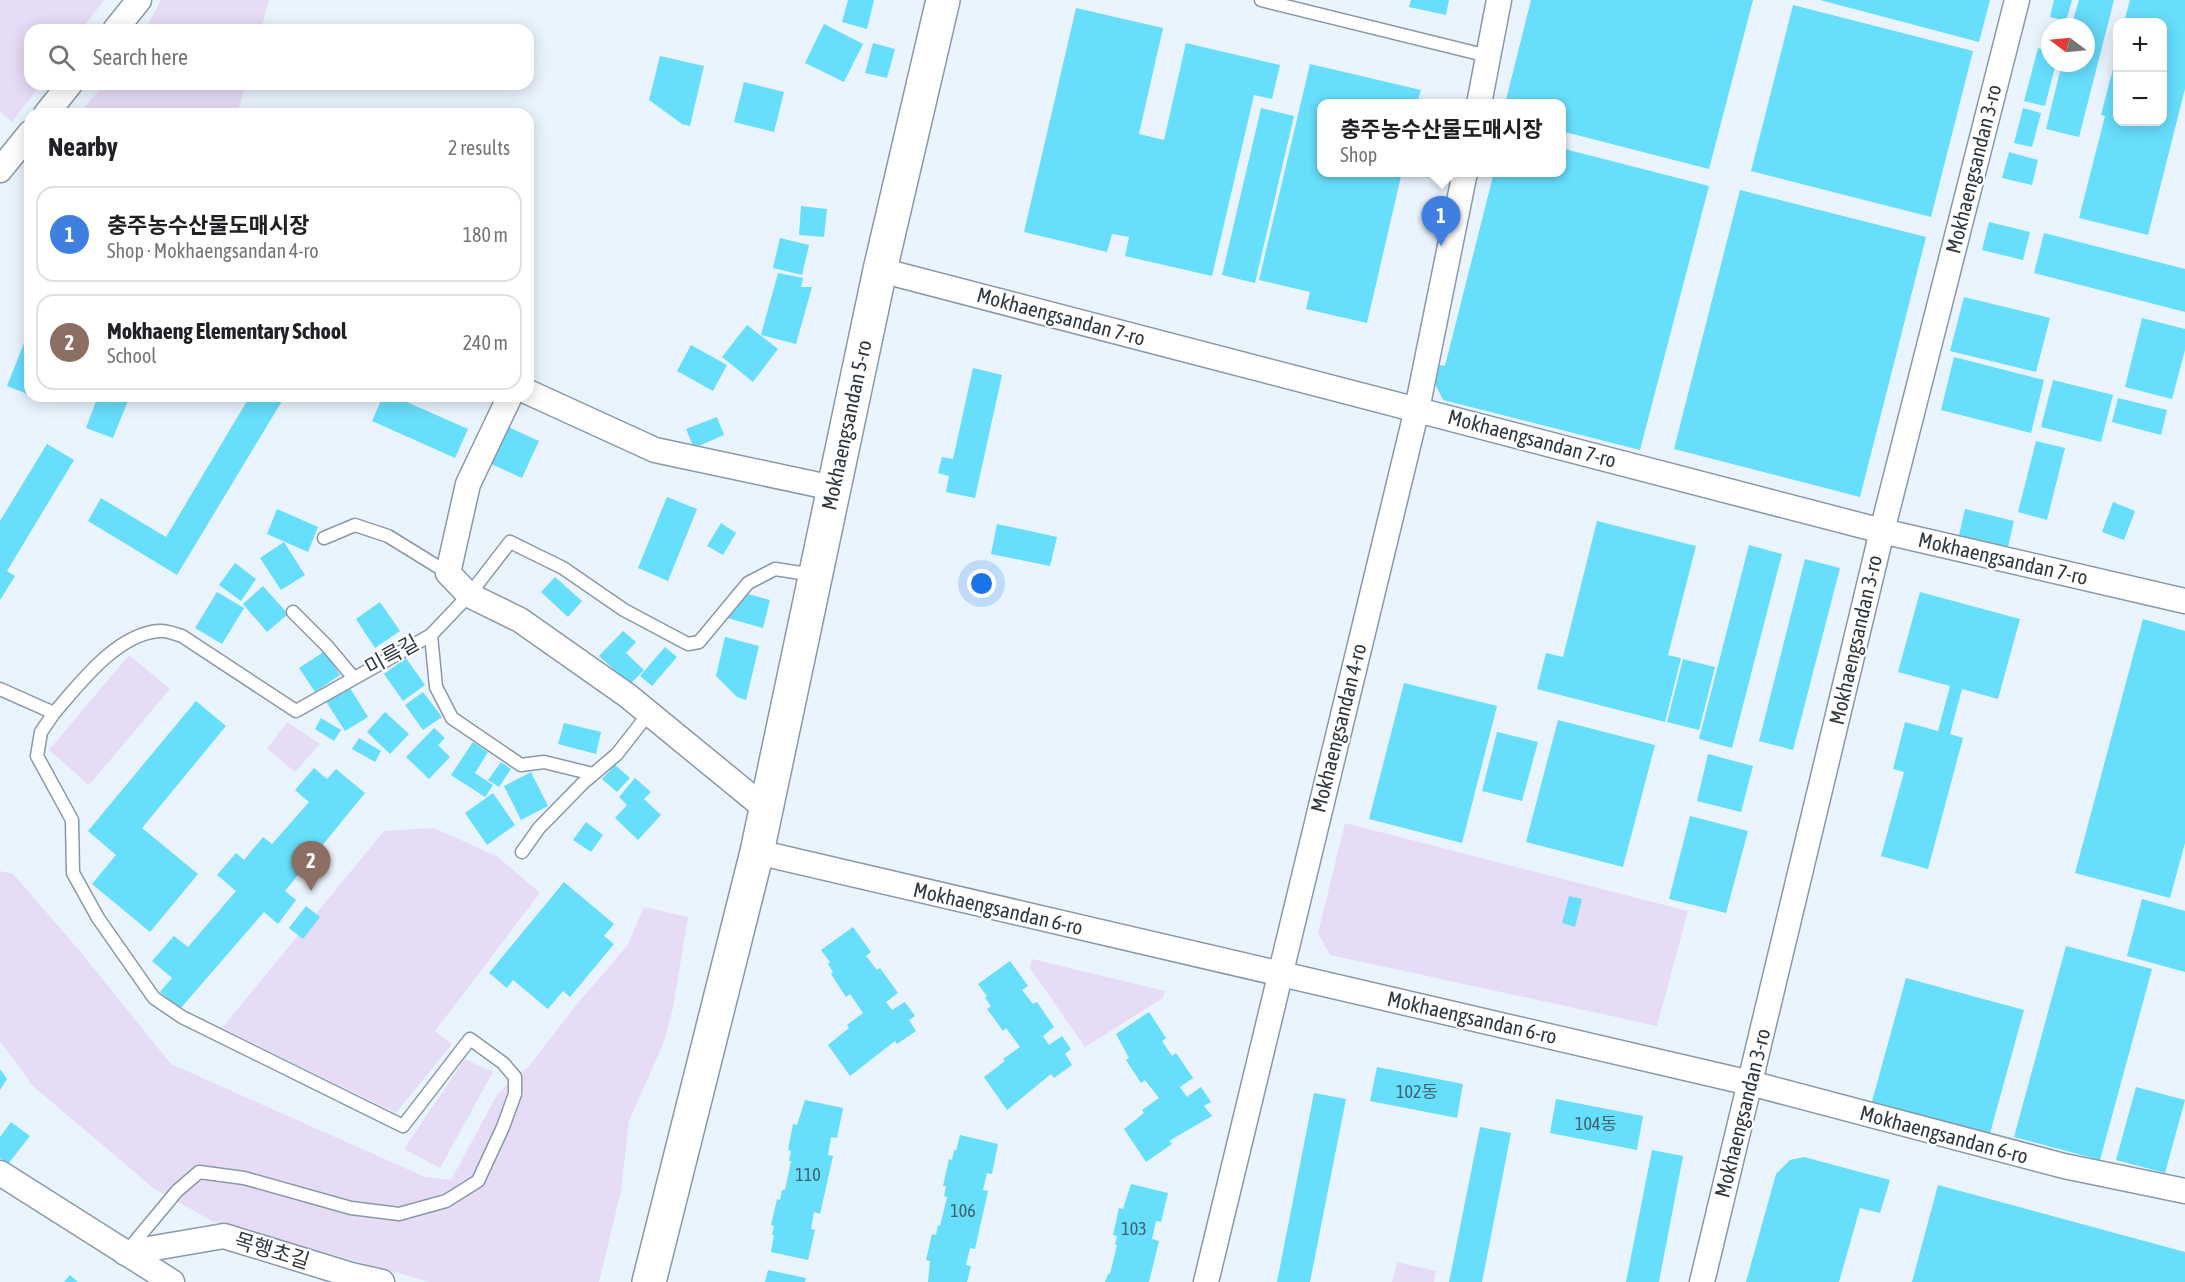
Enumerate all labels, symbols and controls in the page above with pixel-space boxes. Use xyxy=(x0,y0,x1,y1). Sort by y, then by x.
north arrow xyxy=(2041,18,2095,72)
map controls xyxy=(2113,18,2167,126)
button: + xyxy=(2113,18,2167,72)
search box xyxy=(24,24,534,90)
icon: search xyxy=(45,41,78,74)
text: Search here xyxy=(93,44,188,70)
button: − xyxy=(2113,72,2167,126)
street label: Mokhaengsandan 3-ro xyxy=(1940,82,2006,256)
popup xyxy=(1317,99,1566,177)
text: 충주농수산물도매시장 xyxy=(1340,116,1543,142)
text: Nearby xyxy=(48,132,118,162)
text: 2 results xyxy=(448,136,510,159)
text: Shop xyxy=(1340,143,1377,166)
pin: 1 xyxy=(1422,196,1460,246)
text: 충주농수산물도매시장 xyxy=(107,212,309,238)
text: 1 xyxy=(65,223,74,246)
text: 180 m xyxy=(463,223,508,246)
text: Shop · Mokhaengsandan 4-ro xyxy=(107,239,319,262)
street label: Mokhaengsandan 7-ro xyxy=(974,282,1148,350)
text: Mokhaeng Elementary School xyxy=(107,318,347,344)
text: 2 xyxy=(65,331,74,354)
text: 240 m xyxy=(463,331,508,354)
street label: Mokhaengsandan 5-ro xyxy=(816,338,876,512)
text: School xyxy=(107,344,157,367)
street label: Mokhaengsandan 7-ro xyxy=(1445,404,1619,472)
street label: Mokhaengsandan 7-ro xyxy=(1916,527,2090,589)
street label: Mokhaengsandan 3-ro xyxy=(1824,553,1886,727)
your location xyxy=(967,569,996,598)
street label: 미륵길 xyxy=(360,630,423,679)
street label: Mokhaengsandan 4-ro xyxy=(1305,641,1371,815)
pin: 2 xyxy=(292,842,330,891)
street label: Mokhaengsandan 6-ro xyxy=(911,877,1085,939)
street label: Mokhaengsandan 6-ro xyxy=(1385,986,1559,1048)
street label: Mokhaengsandan 3-ro xyxy=(1709,1026,1775,1200)
house number: 102동 xyxy=(1396,1081,1438,1102)
street label: Mokhaengsandan 6-ro xyxy=(1857,1100,2031,1168)
house number: 104동 xyxy=(1575,1113,1617,1134)
house number: 110 xyxy=(795,1164,821,1185)
house number: 106 xyxy=(950,1200,976,1221)
house number: 103 xyxy=(1121,1218,1147,1239)
street label: 목행초길 xyxy=(232,1227,313,1273)

